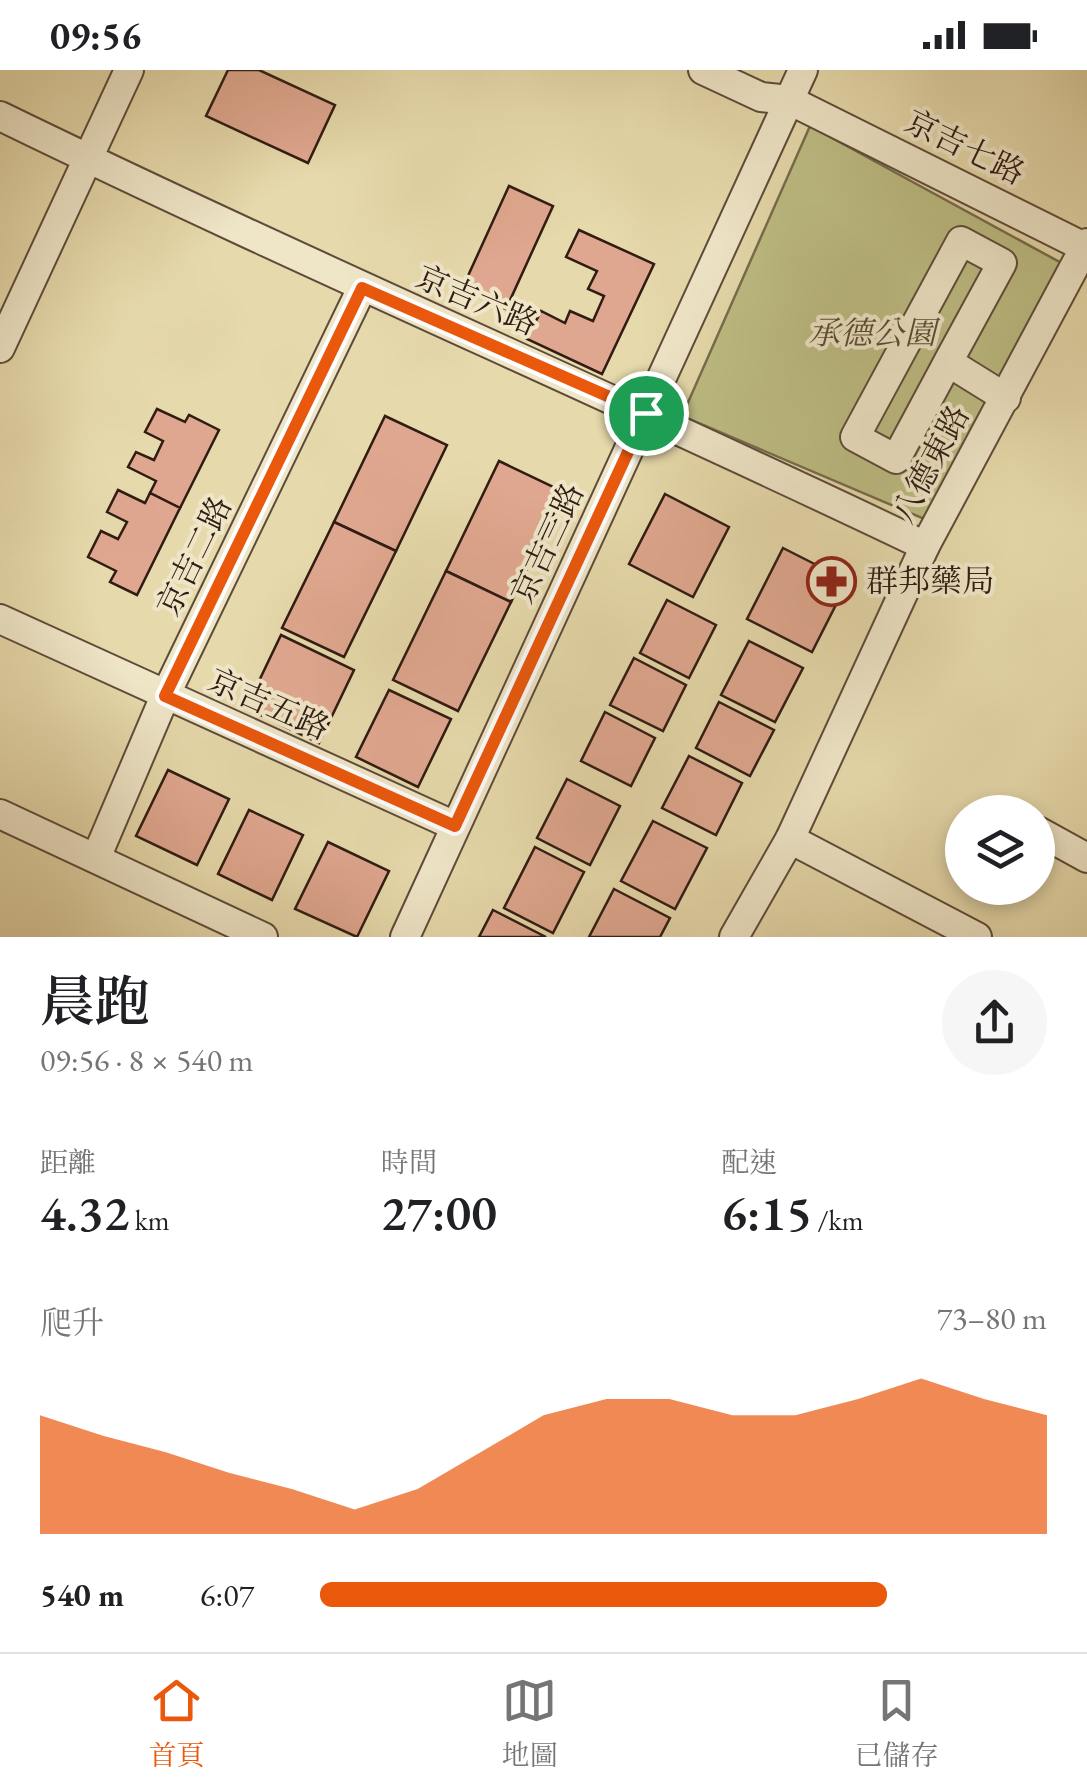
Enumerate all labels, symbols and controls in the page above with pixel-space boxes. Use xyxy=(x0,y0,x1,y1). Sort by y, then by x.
text: 09:56 xyxy=(50,11,141,60)
street label: 京吉七路 xyxy=(898,100,1032,194)
street label: 京吉六路 xyxy=(410,256,544,344)
park label: 承德公園 xyxy=(808,312,941,354)
pin xyxy=(604,371,689,456)
icon: arrive xyxy=(619,386,674,441)
street label: 八德東路 xyxy=(881,398,979,530)
street label: 京吉三路 xyxy=(501,476,593,610)
street label: 京吉二路 xyxy=(147,489,241,623)
pharmacy icon: 群邦藥局 xyxy=(805,555,857,607)
place label: 群邦藥局 xyxy=(866,560,994,602)
street label: 京吉五路 xyxy=(202,659,336,749)
map controls xyxy=(945,795,1055,905)
button: layers xyxy=(945,795,1055,905)
text: 晨跑 xyxy=(40,966,150,1037)
button: share xyxy=(942,970,1047,1075)
text: 09:56 · 8 × 540 m xyxy=(40,1039,253,1081)
text: 距離 xyxy=(40,1144,96,1180)
text: 時間 xyxy=(381,1144,437,1180)
text: 配速 xyxy=(721,1144,777,1180)
text: 4.32 xyxy=(40,1180,129,1245)
text: 27:00 xyxy=(381,1180,497,1245)
text: 6:15 xyxy=(721,1180,812,1245)
text: km xyxy=(129,1202,170,1238)
text: /km xyxy=(812,1202,864,1238)
text: 73–80 m xyxy=(937,1297,1047,1339)
text: 爬升 xyxy=(40,1302,104,1344)
text: 540 m xyxy=(40,1574,124,1616)
text: 6:07 xyxy=(200,1574,254,1616)
tab: 首頁 xyxy=(148,1673,205,1773)
tab: 地圖 xyxy=(501,1673,558,1773)
tab: 已儲存 xyxy=(854,1673,939,1773)

